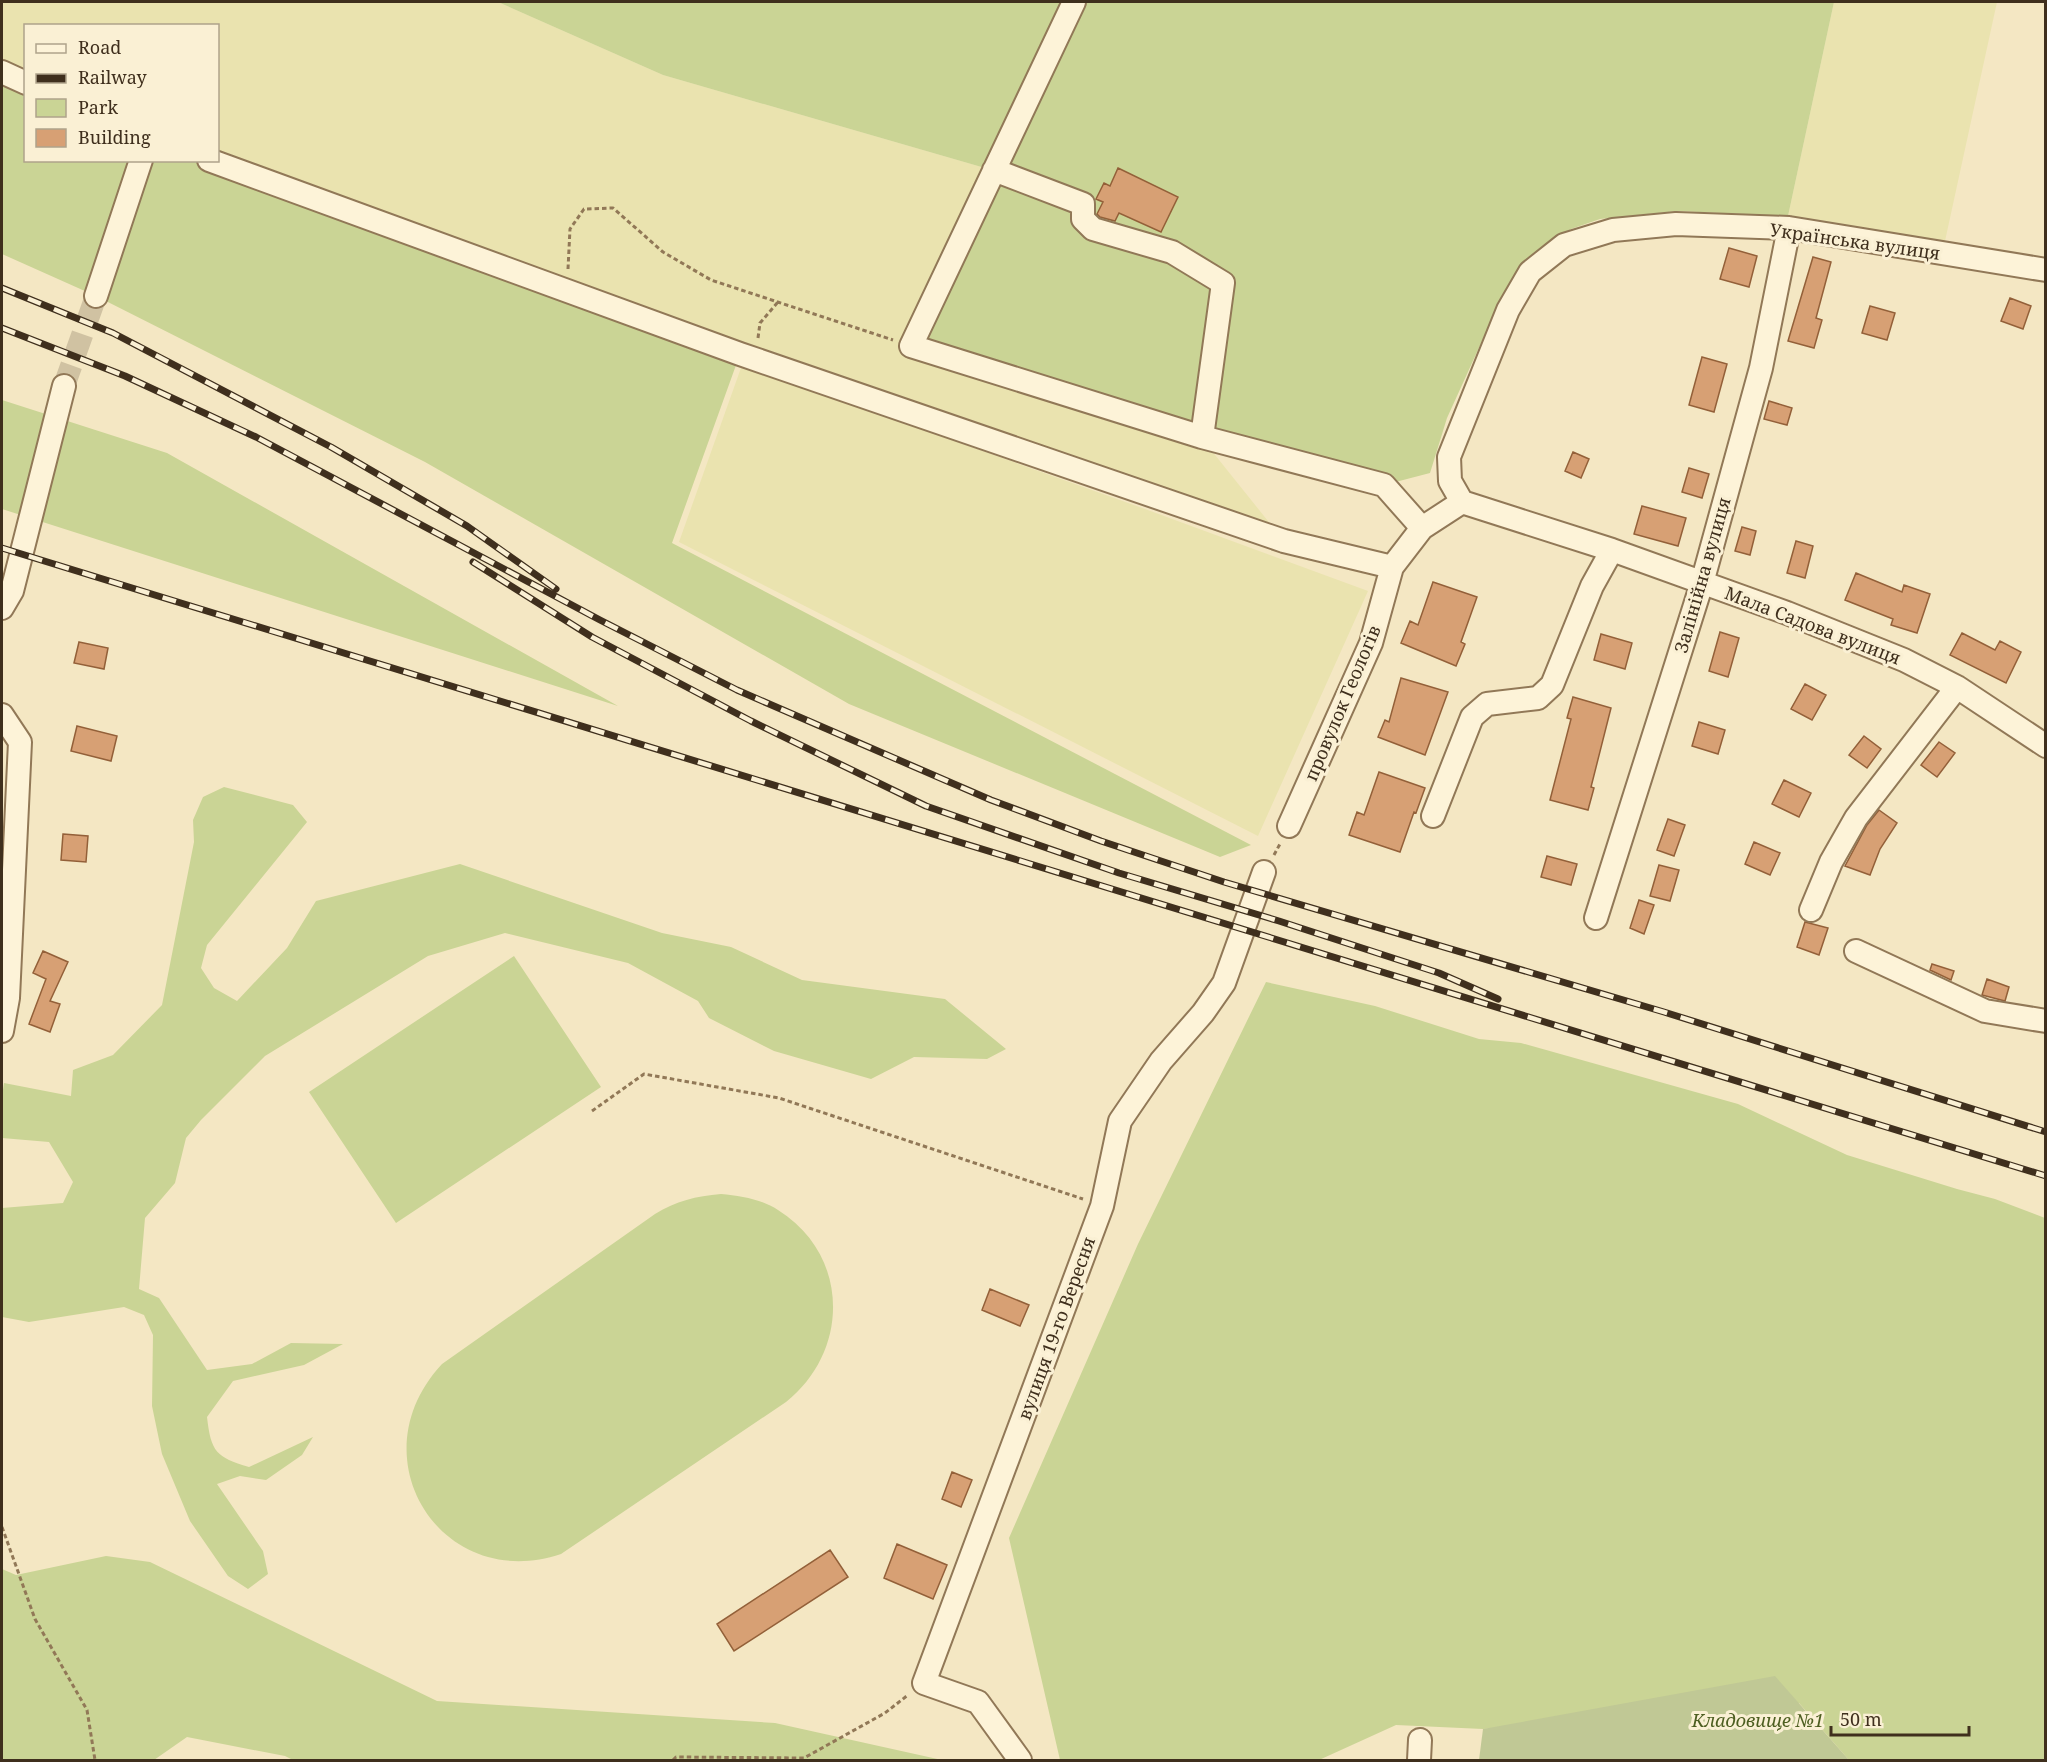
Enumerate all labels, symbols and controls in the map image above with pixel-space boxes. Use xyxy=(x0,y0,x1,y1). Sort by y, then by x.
legend xyxy=(24,24,219,162)
text: Road xyxy=(78,35,121,59)
text: Railway xyxy=(78,65,148,89)
text: Park xyxy=(78,95,118,119)
text: Building xyxy=(78,125,151,149)
street label: Українська вулиця xyxy=(1768,217,1942,265)
street label: Залінійна вулиця xyxy=(1668,494,1736,656)
street label: Мала Садова вулиця xyxy=(1722,580,1904,670)
street label: провулок Геологів xyxy=(1298,621,1386,785)
street label: вулиця 19-го Вересня xyxy=(1012,1233,1100,1423)
scale bar xyxy=(1831,1699,1969,1737)
text: 50 m xyxy=(1840,1707,1882,1731)
park label: Кладовище №1 xyxy=(1691,1708,1824,1732)

